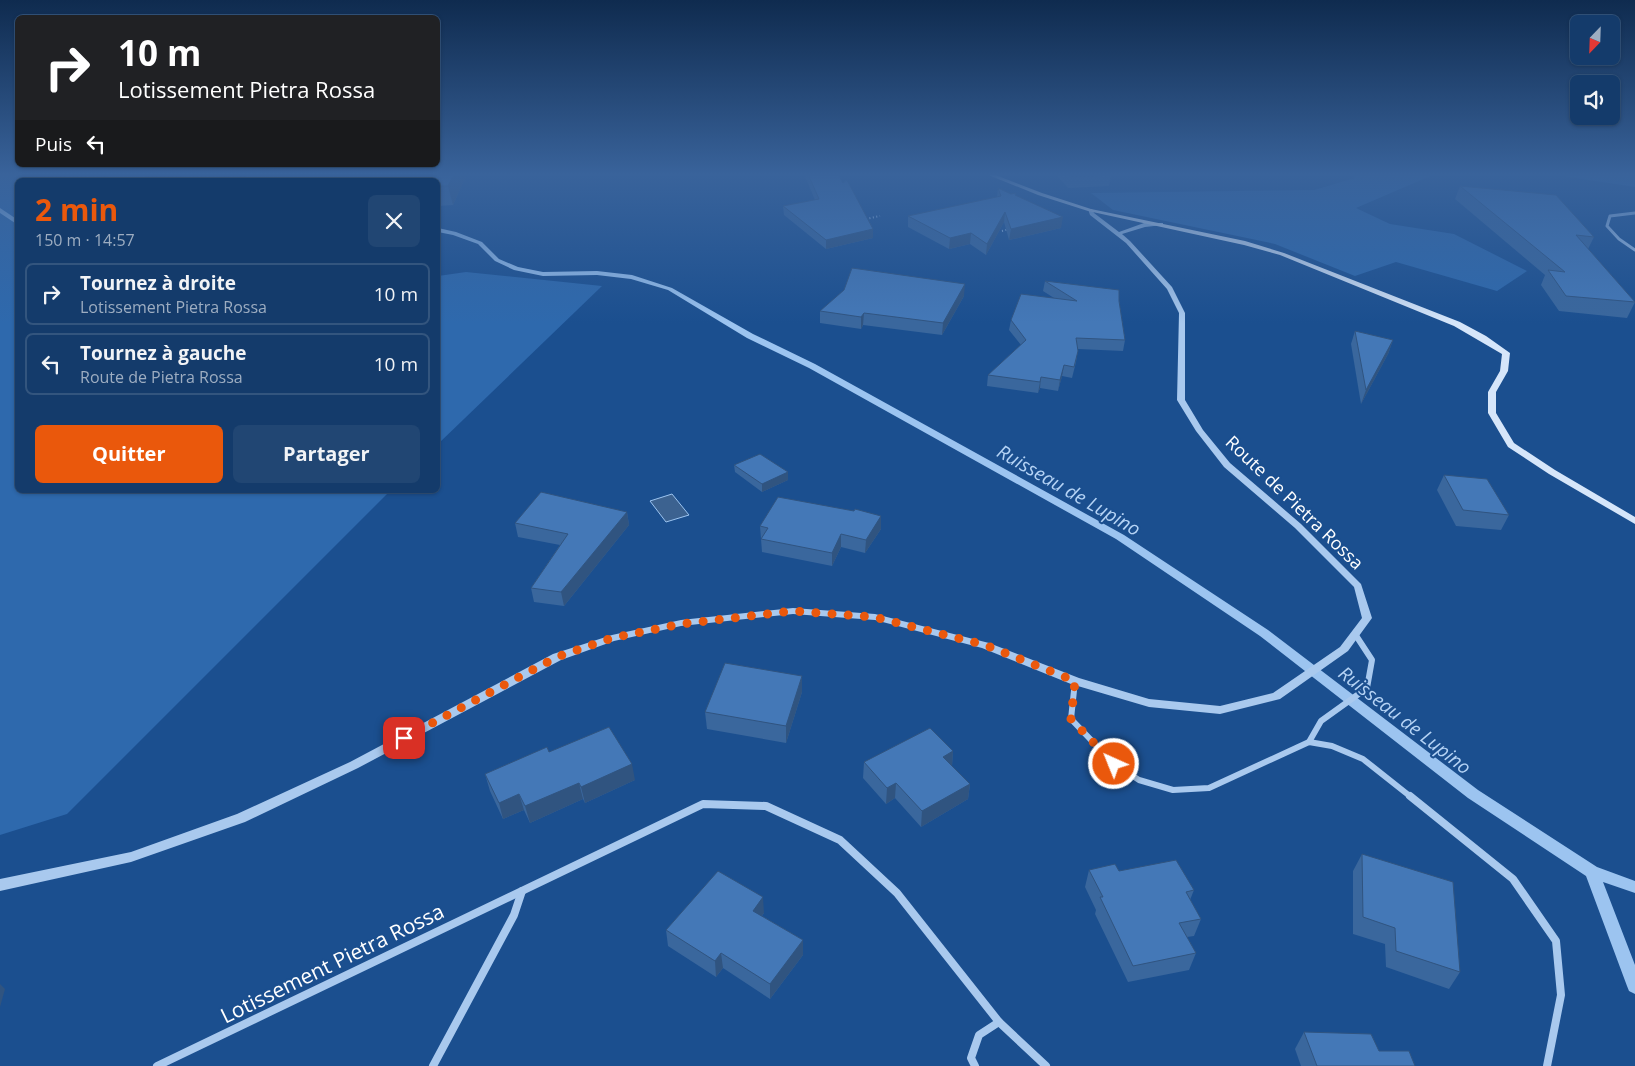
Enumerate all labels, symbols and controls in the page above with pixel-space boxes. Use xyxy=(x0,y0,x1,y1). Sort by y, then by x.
north arrow xyxy=(1570,15,1620,65)
map controls xyxy=(1570,15,1620,125)
text: 10 m xyxy=(118,29,201,76)
icon: right xyxy=(35,35,100,100)
text: Lotissement Pietra Rossa xyxy=(118,74,375,104)
button: sound xyxy=(1570,75,1620,125)
icon: left xyxy=(82,130,110,158)
text: Puis xyxy=(35,131,72,157)
text: 2 min xyxy=(35,189,118,230)
button: close xyxy=(368,195,420,247)
text: 150 m · 14:57 xyxy=(35,229,135,251)
text: Tournez à droite xyxy=(80,270,236,296)
icon: right xyxy=(37,280,65,308)
text: 10 m xyxy=(374,281,418,307)
text: Lotissement Pietra Rossa xyxy=(80,296,267,318)
text: Tournez à gauche xyxy=(80,340,246,366)
icon: left xyxy=(37,350,65,378)
text: 10 m xyxy=(374,351,418,377)
text: Route de Pietra Rossa xyxy=(80,366,243,388)
button: Quitter xyxy=(35,425,223,483)
button: Partager xyxy=(233,425,420,483)
street label: Route de Pietra Rossa xyxy=(1221,430,1369,574)
water label: Ruisseau de Lupino xyxy=(992,438,1146,542)
water label: Ruisseau de Lupino xyxy=(1333,660,1477,780)
pin xyxy=(383,717,425,759)
icon: arrive xyxy=(390,724,418,752)
position arrow xyxy=(1087,737,1139,789)
street label: Lotissement Pietra Rossa xyxy=(216,897,448,1029)

